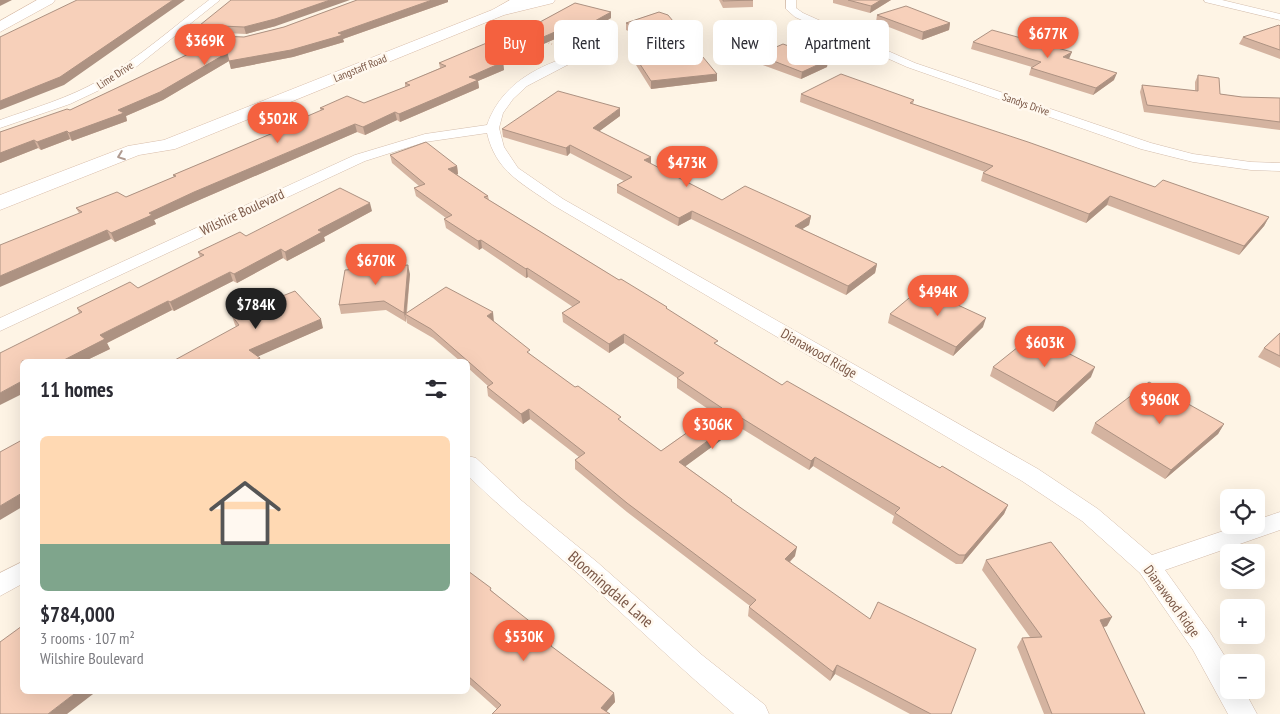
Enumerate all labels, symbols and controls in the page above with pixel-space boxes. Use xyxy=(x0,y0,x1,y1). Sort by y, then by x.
pin: $677K xyxy=(1013,17,1083,59)
chip: Buy xyxy=(485,20,544,65)
chip: Rent xyxy=(554,20,618,65)
chip: Filters xyxy=(628,20,703,65)
chip: New xyxy=(713,20,777,65)
chip: Apartment xyxy=(787,20,889,65)
pin: $369K xyxy=(170,23,240,66)
text: $677K xyxy=(1029,23,1067,43)
text: $369K xyxy=(186,30,224,50)
street label: Langstaff Road xyxy=(331,51,389,85)
street label: Lime Drive xyxy=(94,58,136,92)
street label: Sandys Drive xyxy=(1001,89,1052,119)
pin: $502K xyxy=(243,102,313,144)
text: $502K xyxy=(259,108,297,128)
pin: $473K xyxy=(652,146,722,188)
one-way arrow xyxy=(117,150,126,160)
text: $473K xyxy=(668,152,706,172)
street label: Wilshire Boulevard xyxy=(197,185,287,239)
pin: $670K xyxy=(341,244,411,286)
text: $670K xyxy=(357,250,395,270)
pin: $494K xyxy=(903,274,973,317)
text: $494K xyxy=(919,281,957,301)
pin: $784K xyxy=(221,288,291,330)
text: $784K xyxy=(237,294,275,314)
street label: Dianawood Ridge xyxy=(778,324,860,382)
pin: $603K xyxy=(1010,326,1080,368)
text: $603K xyxy=(1026,332,1064,352)
icon: filters xyxy=(422,375,450,403)
text: 11 homes xyxy=(40,376,113,403)
pin: $960K xyxy=(1125,382,1195,425)
text: $960K xyxy=(1141,389,1179,409)
pin: $306K xyxy=(678,408,748,450)
text: $306K xyxy=(694,414,732,434)
icon: home xyxy=(200,468,290,558)
map controls xyxy=(1220,489,1265,699)
button: locate xyxy=(1220,489,1265,534)
button: layers xyxy=(1220,544,1265,589)
street label: Bloomingdale Lane xyxy=(564,547,658,631)
street label: Dianawood Ridge xyxy=(1140,561,1204,641)
button: + xyxy=(1220,599,1265,644)
text: $784,000 xyxy=(40,601,115,628)
pin: $530K xyxy=(489,620,559,662)
text: $530K xyxy=(505,626,543,646)
text: 3 rooms · 107 m² xyxy=(40,628,135,648)
text: Wilshire Boulevard xyxy=(40,648,144,668)
button: − xyxy=(1220,654,1265,699)

